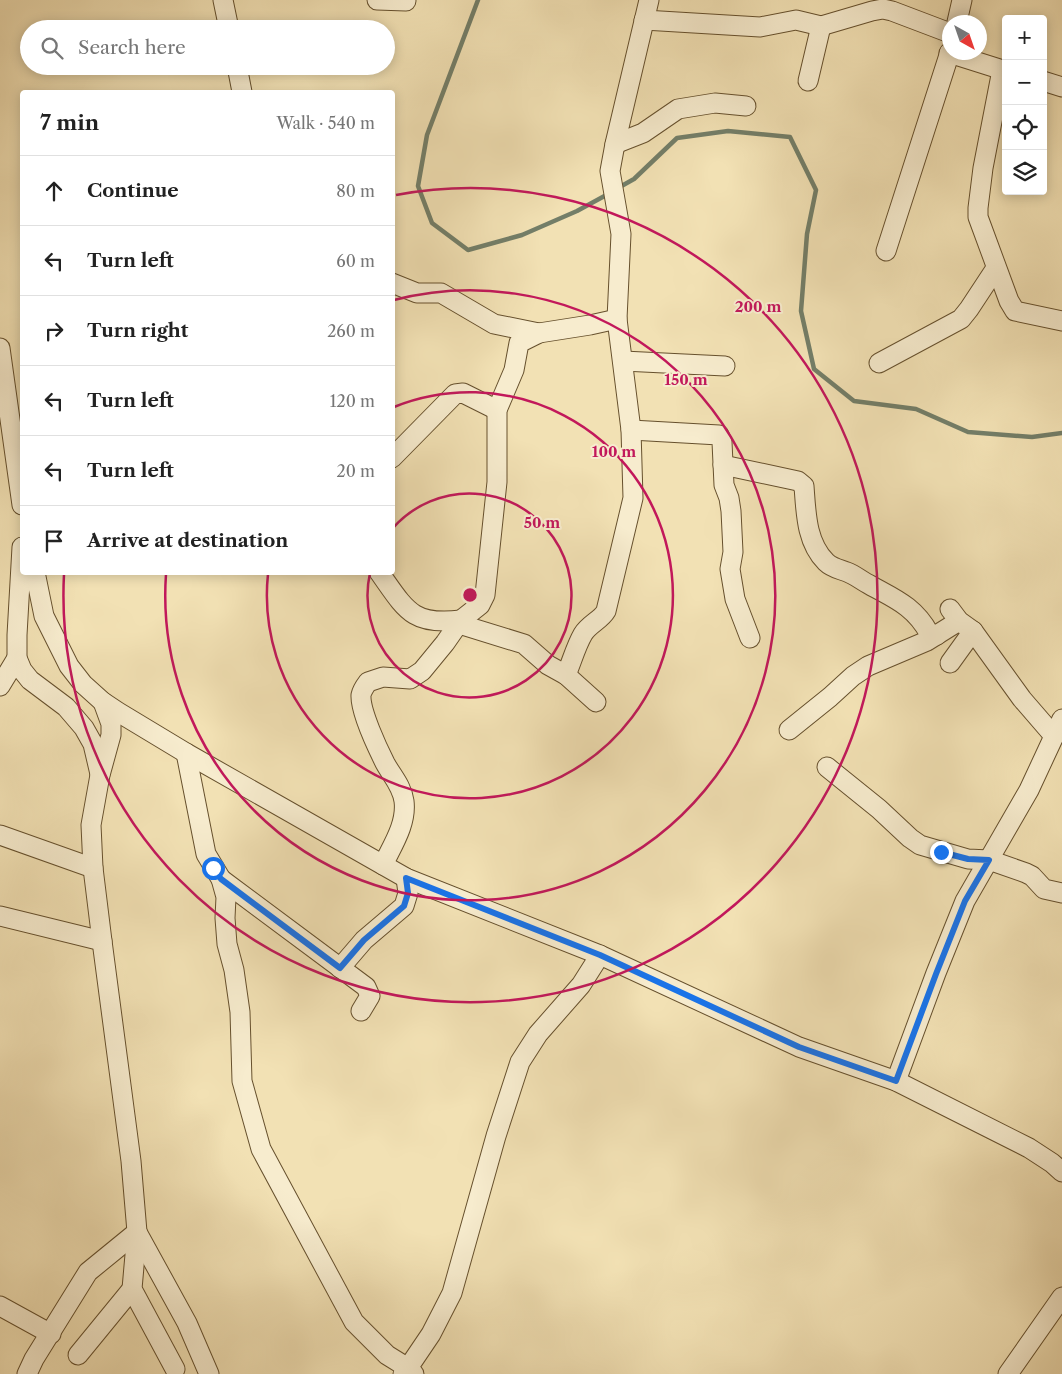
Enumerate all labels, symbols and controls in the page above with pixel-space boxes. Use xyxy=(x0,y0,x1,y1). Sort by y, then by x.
north arrow xyxy=(942,15,987,60)
map controls xyxy=(1002,15,1047,195)
button: + xyxy=(1002,15,1047,60)
search box xyxy=(20,20,395,75)
icon: search xyxy=(38,34,66,62)
text: Search here xyxy=(78,36,186,59)
button: − xyxy=(1002,60,1047,105)
button: locate xyxy=(1002,105,1047,150)
text: 7 min xyxy=(40,110,99,135)
text: Walk · 540 m xyxy=(277,113,375,133)
button: layers xyxy=(1002,150,1047,195)
icon: ahead xyxy=(40,177,68,205)
text: Continue xyxy=(87,179,179,202)
text: 80 m xyxy=(336,181,375,201)
icon: left xyxy=(40,247,68,275)
text: Turn left xyxy=(87,249,174,272)
text: 60 m xyxy=(336,251,375,271)
text: 200 m xyxy=(735,297,781,316)
icon: right xyxy=(40,317,68,345)
text: Turn right xyxy=(87,319,188,342)
text: 260 m xyxy=(327,321,375,341)
text: 150 m xyxy=(664,370,708,389)
icon: left xyxy=(40,387,68,415)
text: Turn left xyxy=(87,389,174,412)
text: 120 m xyxy=(330,391,375,411)
text: 100 m xyxy=(592,442,636,461)
icon: left xyxy=(40,457,68,485)
text: Turn left xyxy=(87,459,174,482)
text: 20 m xyxy=(336,461,375,481)
text: 50 m xyxy=(524,513,560,532)
icon: arrive xyxy=(40,527,68,555)
text: Arrive at destination xyxy=(87,529,288,552)
centre of rings xyxy=(461,586,479,604)
route end xyxy=(930,841,953,864)
route start xyxy=(202,857,225,880)

